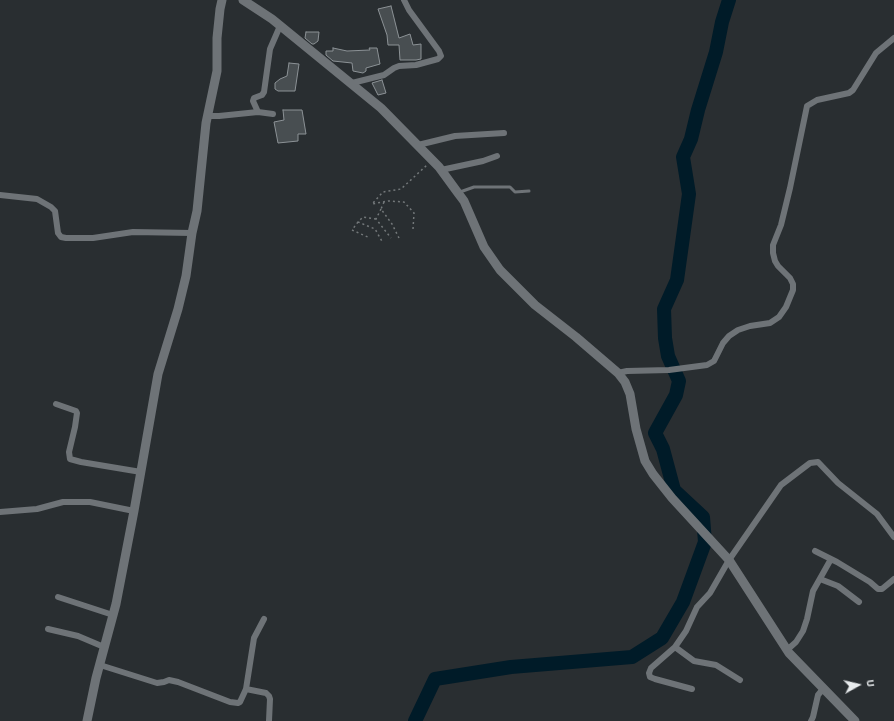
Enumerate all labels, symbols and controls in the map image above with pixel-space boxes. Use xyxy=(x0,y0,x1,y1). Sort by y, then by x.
north arrow xyxy=(838,665,878,705)
text: U xyxy=(864,679,876,688)

